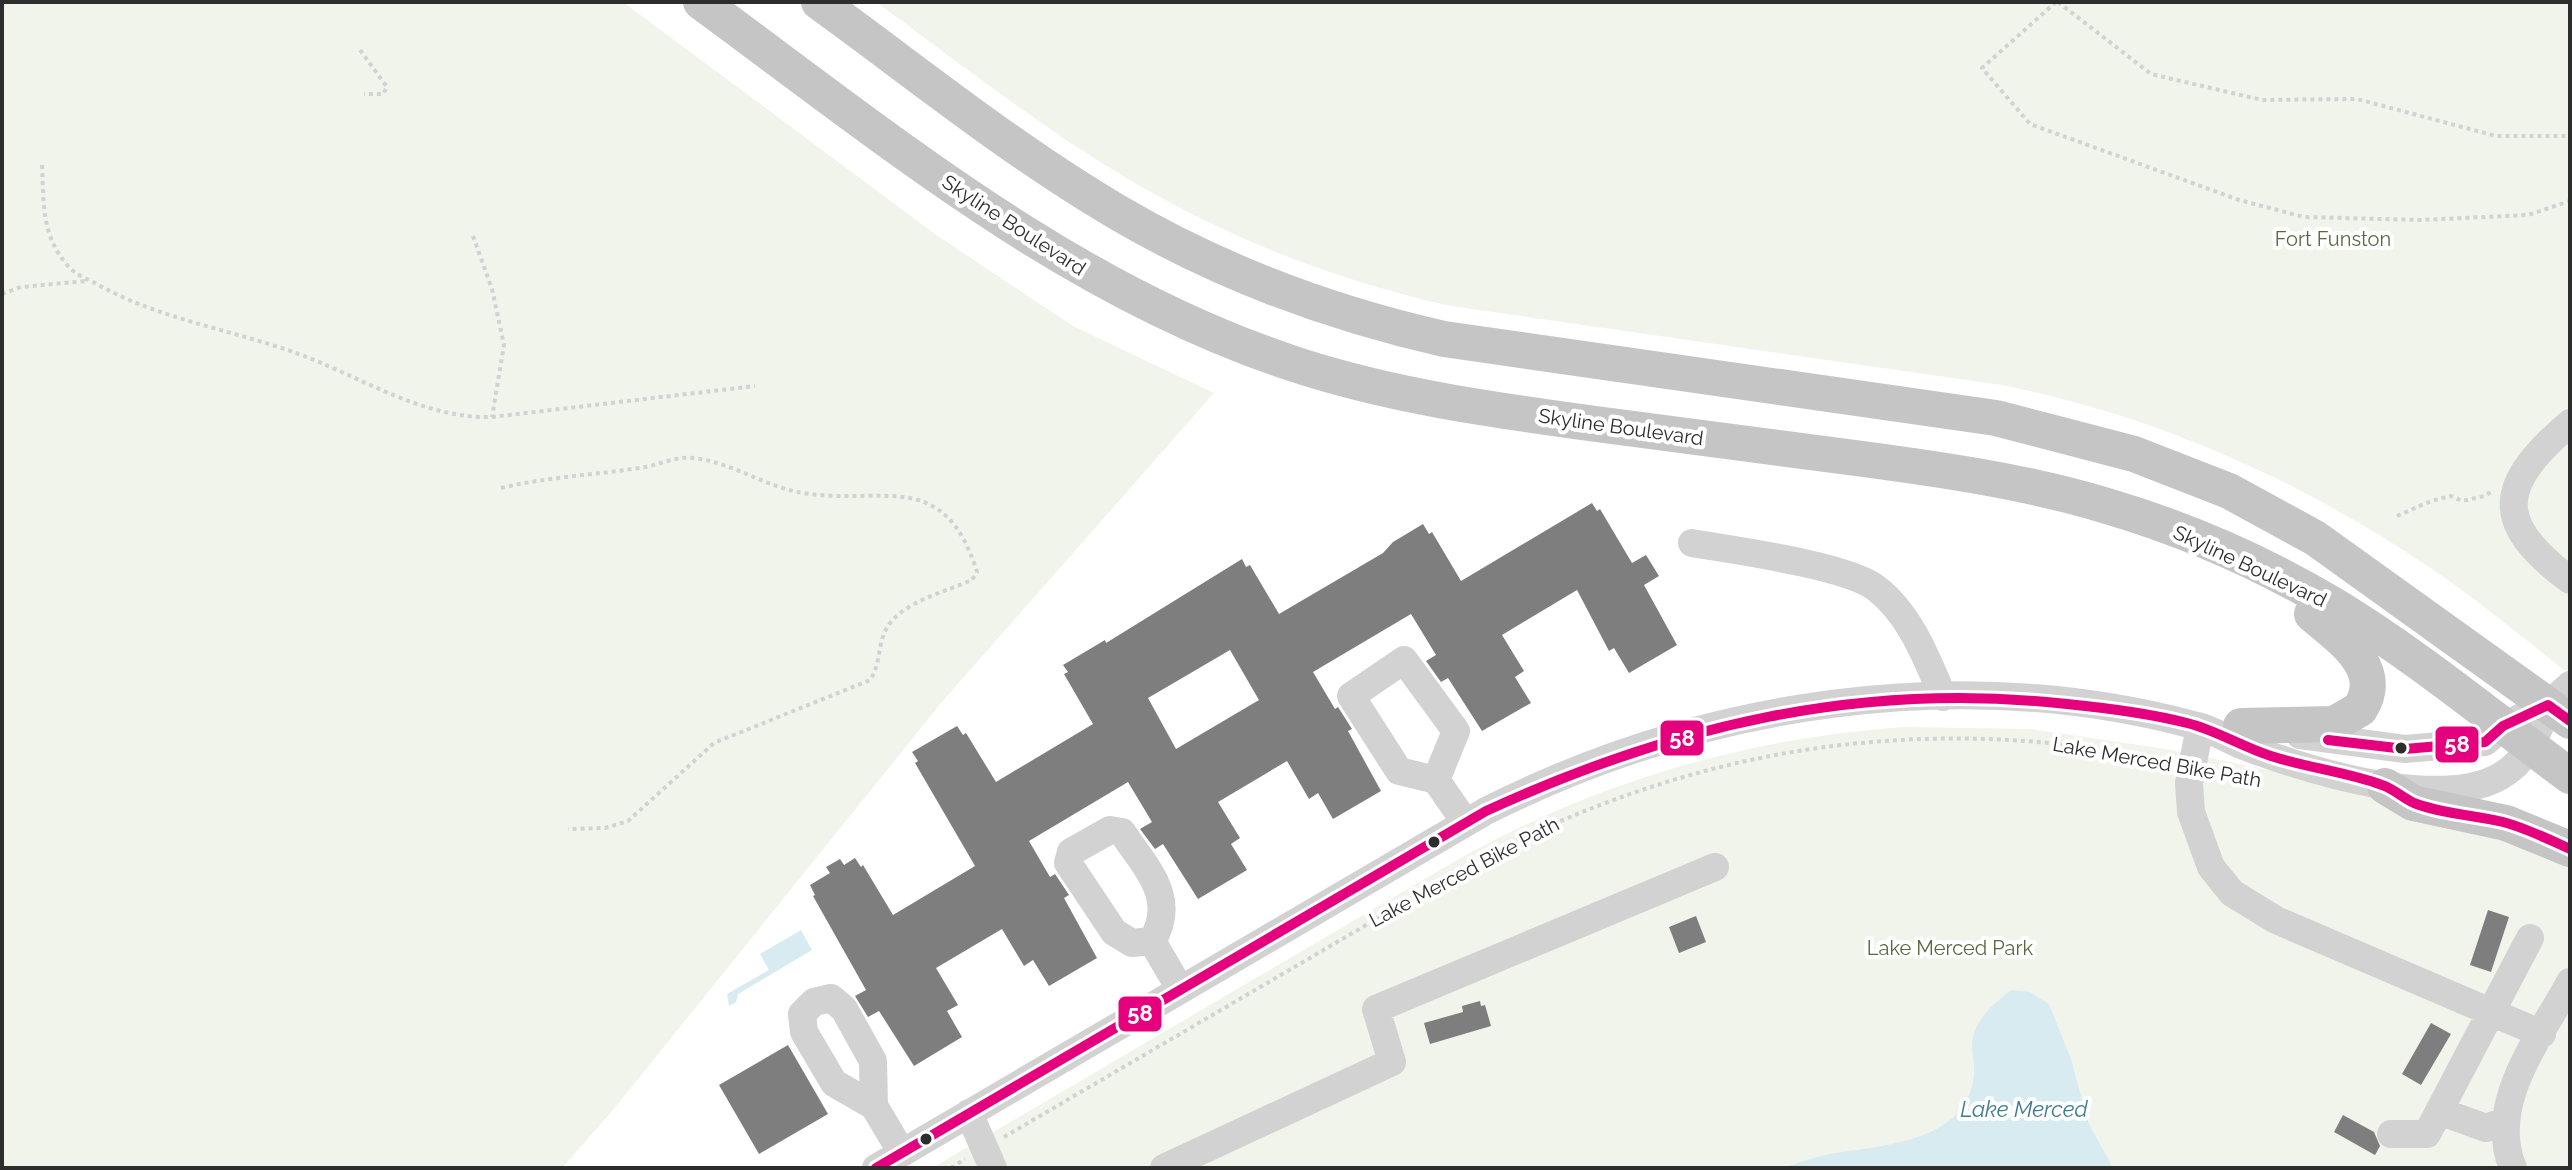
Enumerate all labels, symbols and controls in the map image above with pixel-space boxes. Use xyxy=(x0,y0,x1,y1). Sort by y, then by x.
street label: Skyline Boulevard xyxy=(938,170,1090,280)
park label: Fort Funston xyxy=(2275,227,2391,251)
street label: Skyline Boulevard xyxy=(1537,404,1705,450)
street label: Skyline Boulevard xyxy=(2170,520,2330,612)
line badge: 58 xyxy=(1659,719,1705,757)
text: 58 xyxy=(1669,725,1695,751)
line badge: 58 xyxy=(2434,725,2480,764)
text: 58 xyxy=(2444,731,2470,757)
street label: Lake Merced Bike Path xyxy=(2051,732,2263,792)
unlabelled marker xyxy=(2393,740,2409,756)
street label: Lake Merced Bike Path xyxy=(1365,812,1563,932)
unlabelled marker xyxy=(1426,834,1442,850)
park label: Lake Merced Park xyxy=(1867,936,2034,960)
line badge: 58 xyxy=(1117,995,1163,1033)
text: 58 xyxy=(1127,1000,1153,1026)
water label: Lake Merced xyxy=(1960,1096,2089,1122)
unlabelled marker xyxy=(918,1131,934,1147)

